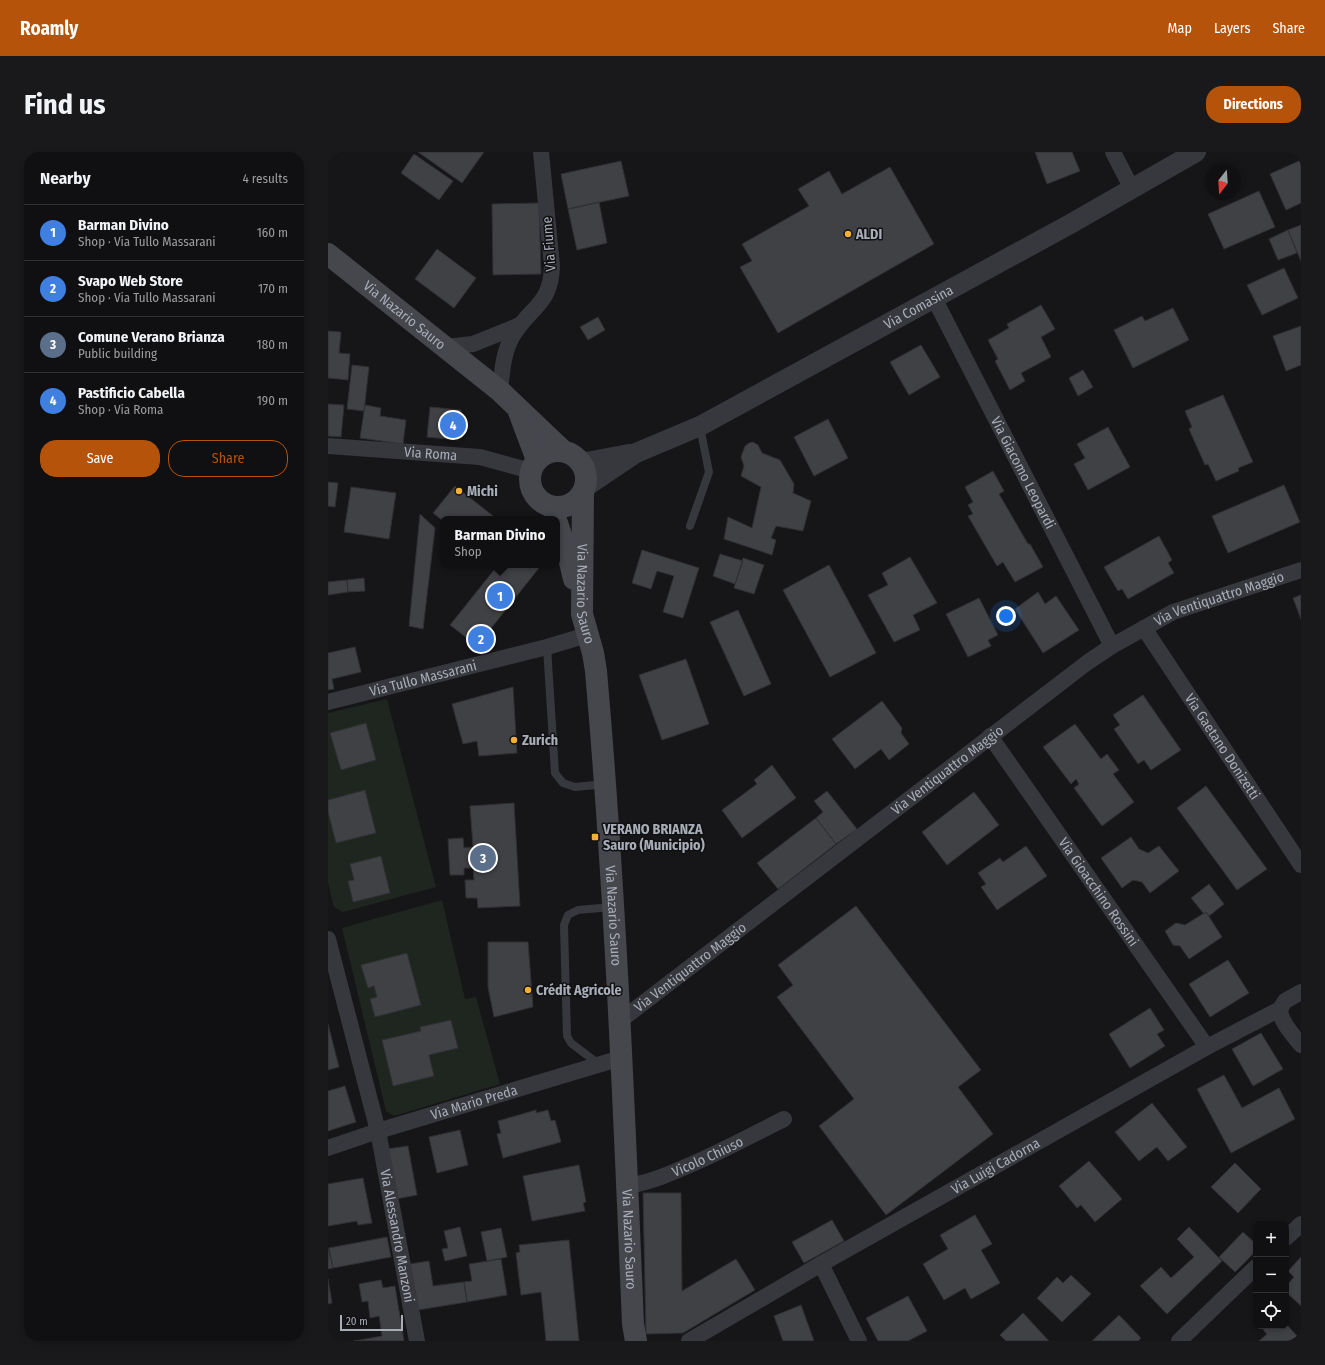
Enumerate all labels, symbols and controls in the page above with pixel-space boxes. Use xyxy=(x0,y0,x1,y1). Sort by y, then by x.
text: Roamly xyxy=(20,17,78,40)
text: Map xyxy=(1168,20,1192,37)
text: Layers xyxy=(1214,20,1250,37)
text: Share xyxy=(1272,20,1305,37)
button: Directions xyxy=(1206,86,1301,123)
text: Find us xyxy=(24,88,106,121)
north arrow xyxy=(1205,164,1241,200)
text: Nearby xyxy=(40,168,91,189)
text: 4 results xyxy=(242,171,288,186)
text: Barman Divino xyxy=(78,216,169,234)
street label: Via Fiume xyxy=(539,216,559,272)
text: 1 xyxy=(50,225,56,240)
text: 160 m xyxy=(257,225,288,240)
place label: ALDI xyxy=(855,226,882,243)
marker: ALDI xyxy=(843,229,853,239)
text: Shop · Via Tullo Massarani xyxy=(78,234,216,249)
text: Svapo Web Store xyxy=(78,272,183,290)
street label: Via Nazario Sauro xyxy=(360,277,449,353)
text: 2 xyxy=(50,281,56,296)
text: 170 m xyxy=(258,281,288,296)
street label: Via Comasina xyxy=(881,281,956,333)
text: Shop · Via Tullo Massarani xyxy=(78,290,216,305)
text: Comune Verano Brianza xyxy=(78,328,225,346)
text: 3 xyxy=(50,337,56,352)
text: 180 m xyxy=(257,337,288,352)
text: Public building xyxy=(78,346,157,361)
text: Pastificio Cabella xyxy=(78,384,185,402)
text: 4 xyxy=(50,393,56,408)
text: 190 m xyxy=(257,393,288,408)
text: Shop · Via Roma xyxy=(78,402,163,417)
pin: 4 xyxy=(440,410,466,440)
street label: Via Giacomo Leopardi xyxy=(987,414,1059,531)
button: Save xyxy=(40,440,160,477)
button: Share xyxy=(168,440,288,477)
street label: Via Roma xyxy=(404,443,458,464)
place label: Michi xyxy=(467,483,498,500)
marker: Michi xyxy=(454,486,464,496)
popup xyxy=(440,516,560,568)
text: Barman Divino xyxy=(455,526,545,544)
text: Shop xyxy=(455,544,482,559)
street label: Via Nazario Sauro xyxy=(573,544,598,645)
street label: Via Ventiquattro Maggio xyxy=(1151,568,1286,629)
pin: 1 xyxy=(487,581,513,611)
your location xyxy=(996,606,1016,626)
pin: 2 xyxy=(468,624,494,654)
street label: Via Tullo Massarani xyxy=(368,657,478,700)
street label: Via Gaetano Donizetti xyxy=(1181,690,1264,803)
street label: Via Ventiquattro Maggio xyxy=(888,722,1007,818)
place label: Zurich xyxy=(522,732,558,749)
marker: Zurich xyxy=(509,735,519,745)
place label: VERANO BRIANZA Sauro (Municipio) xyxy=(602,821,705,854)
marker: VERANO BRIANZA Sauro (Municipio) xyxy=(590,832,600,842)
street label: Via Gioacchino Rossini xyxy=(1055,834,1142,949)
pin: 3 xyxy=(470,843,496,873)
street label: Via Nazario Sauro xyxy=(602,865,625,966)
street label: Via Ventiquattro Maggio xyxy=(631,919,750,1015)
place label: Crédit Agricole xyxy=(536,982,622,999)
marker: Crédit Agricole xyxy=(523,985,533,995)
street label: Via Mario Preda xyxy=(429,1081,519,1123)
street label: Vicolo Chiuso xyxy=(669,1133,746,1180)
street label: Via Luigi Cadorna xyxy=(948,1134,1043,1198)
street label: Via Alessandro Manzoni xyxy=(377,1168,418,1304)
street label: Via Nazario Sauro xyxy=(619,1189,640,1290)
map controls xyxy=(1253,1221,1289,1329)
button: + xyxy=(1253,1221,1289,1257)
button: − xyxy=(1253,1257,1289,1293)
button: locate xyxy=(1253,1293,1289,1329)
scale bar xyxy=(340,1313,403,1332)
text: 20 m xyxy=(346,1315,368,1328)

